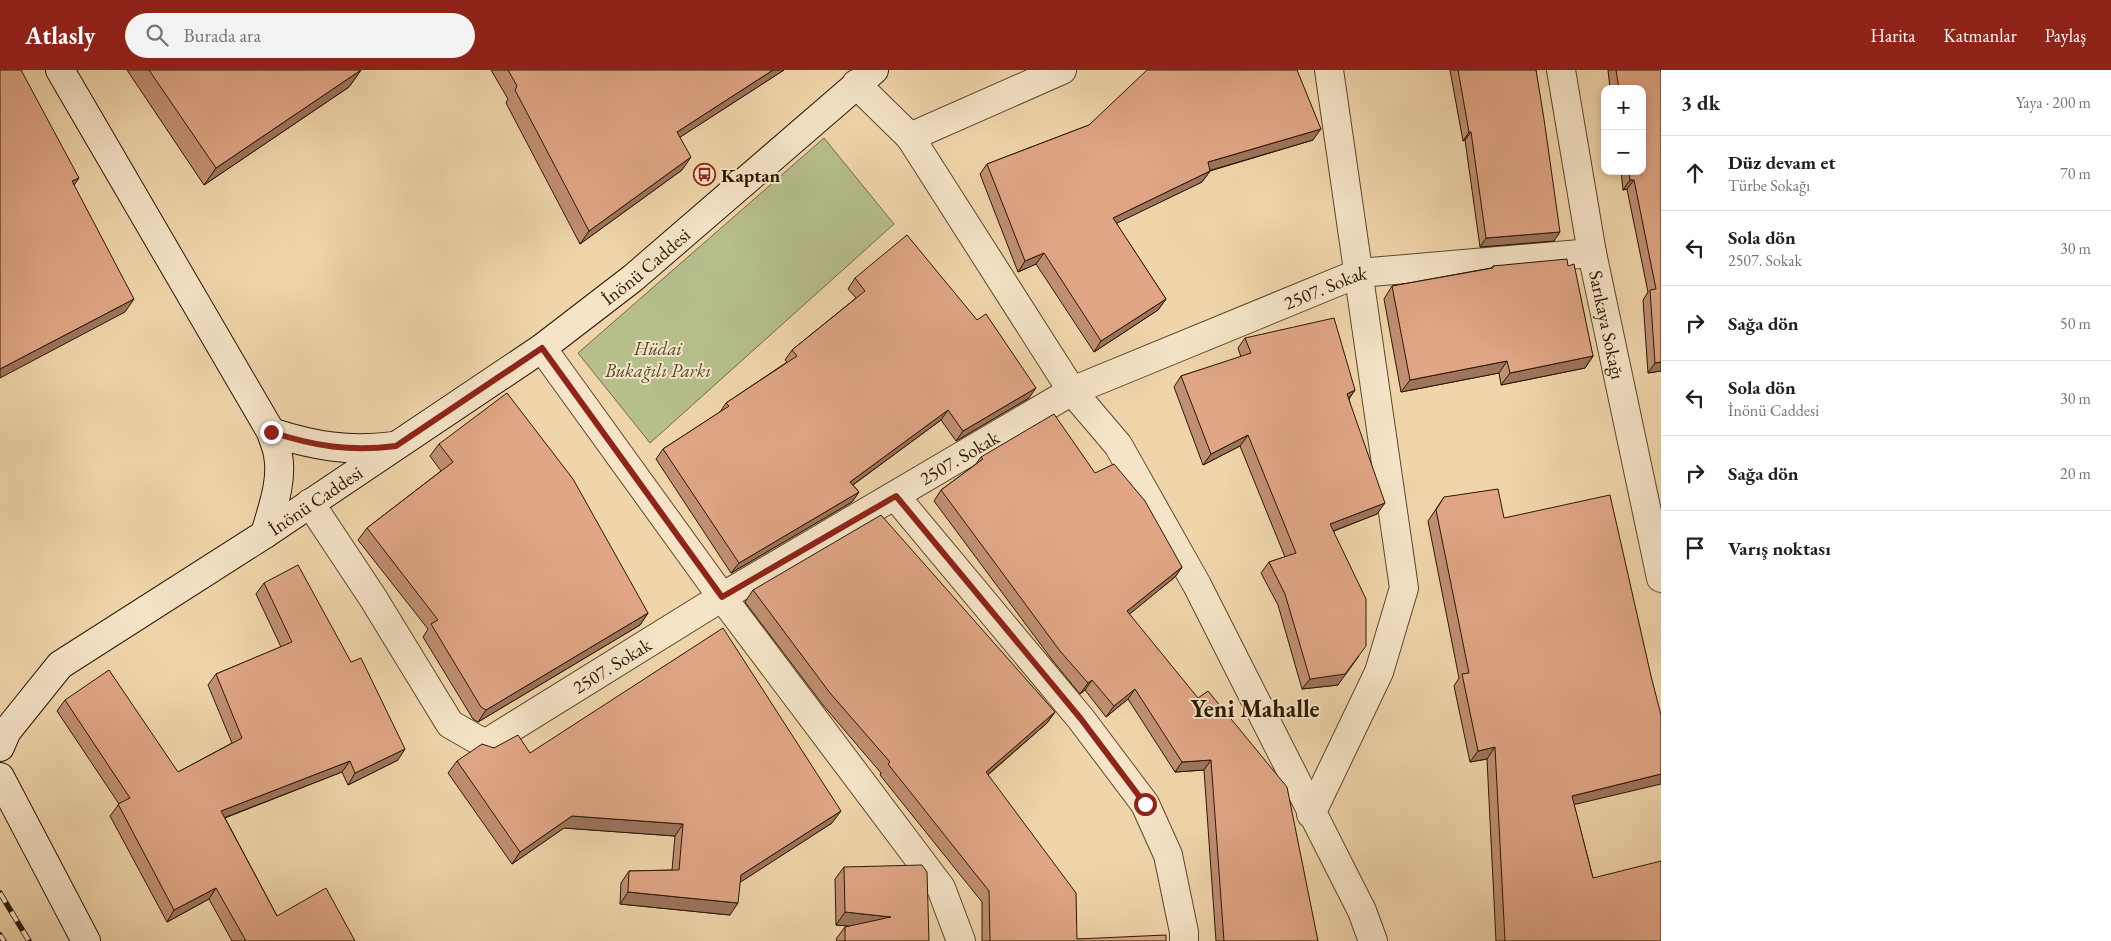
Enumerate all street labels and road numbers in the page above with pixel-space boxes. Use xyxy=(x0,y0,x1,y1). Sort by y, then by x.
street label: İnönü Caddesi xyxy=(596,222,696,311)
street label: 2507. Sokak xyxy=(1280,260,1369,316)
street label: Sarıkaya Sokağı xyxy=(1583,268,1631,382)
street label: 2507. Sokak xyxy=(915,424,1005,491)
street label: İnönü Caddesi xyxy=(264,460,368,541)
street label: 2507. Sokak xyxy=(568,631,657,700)

